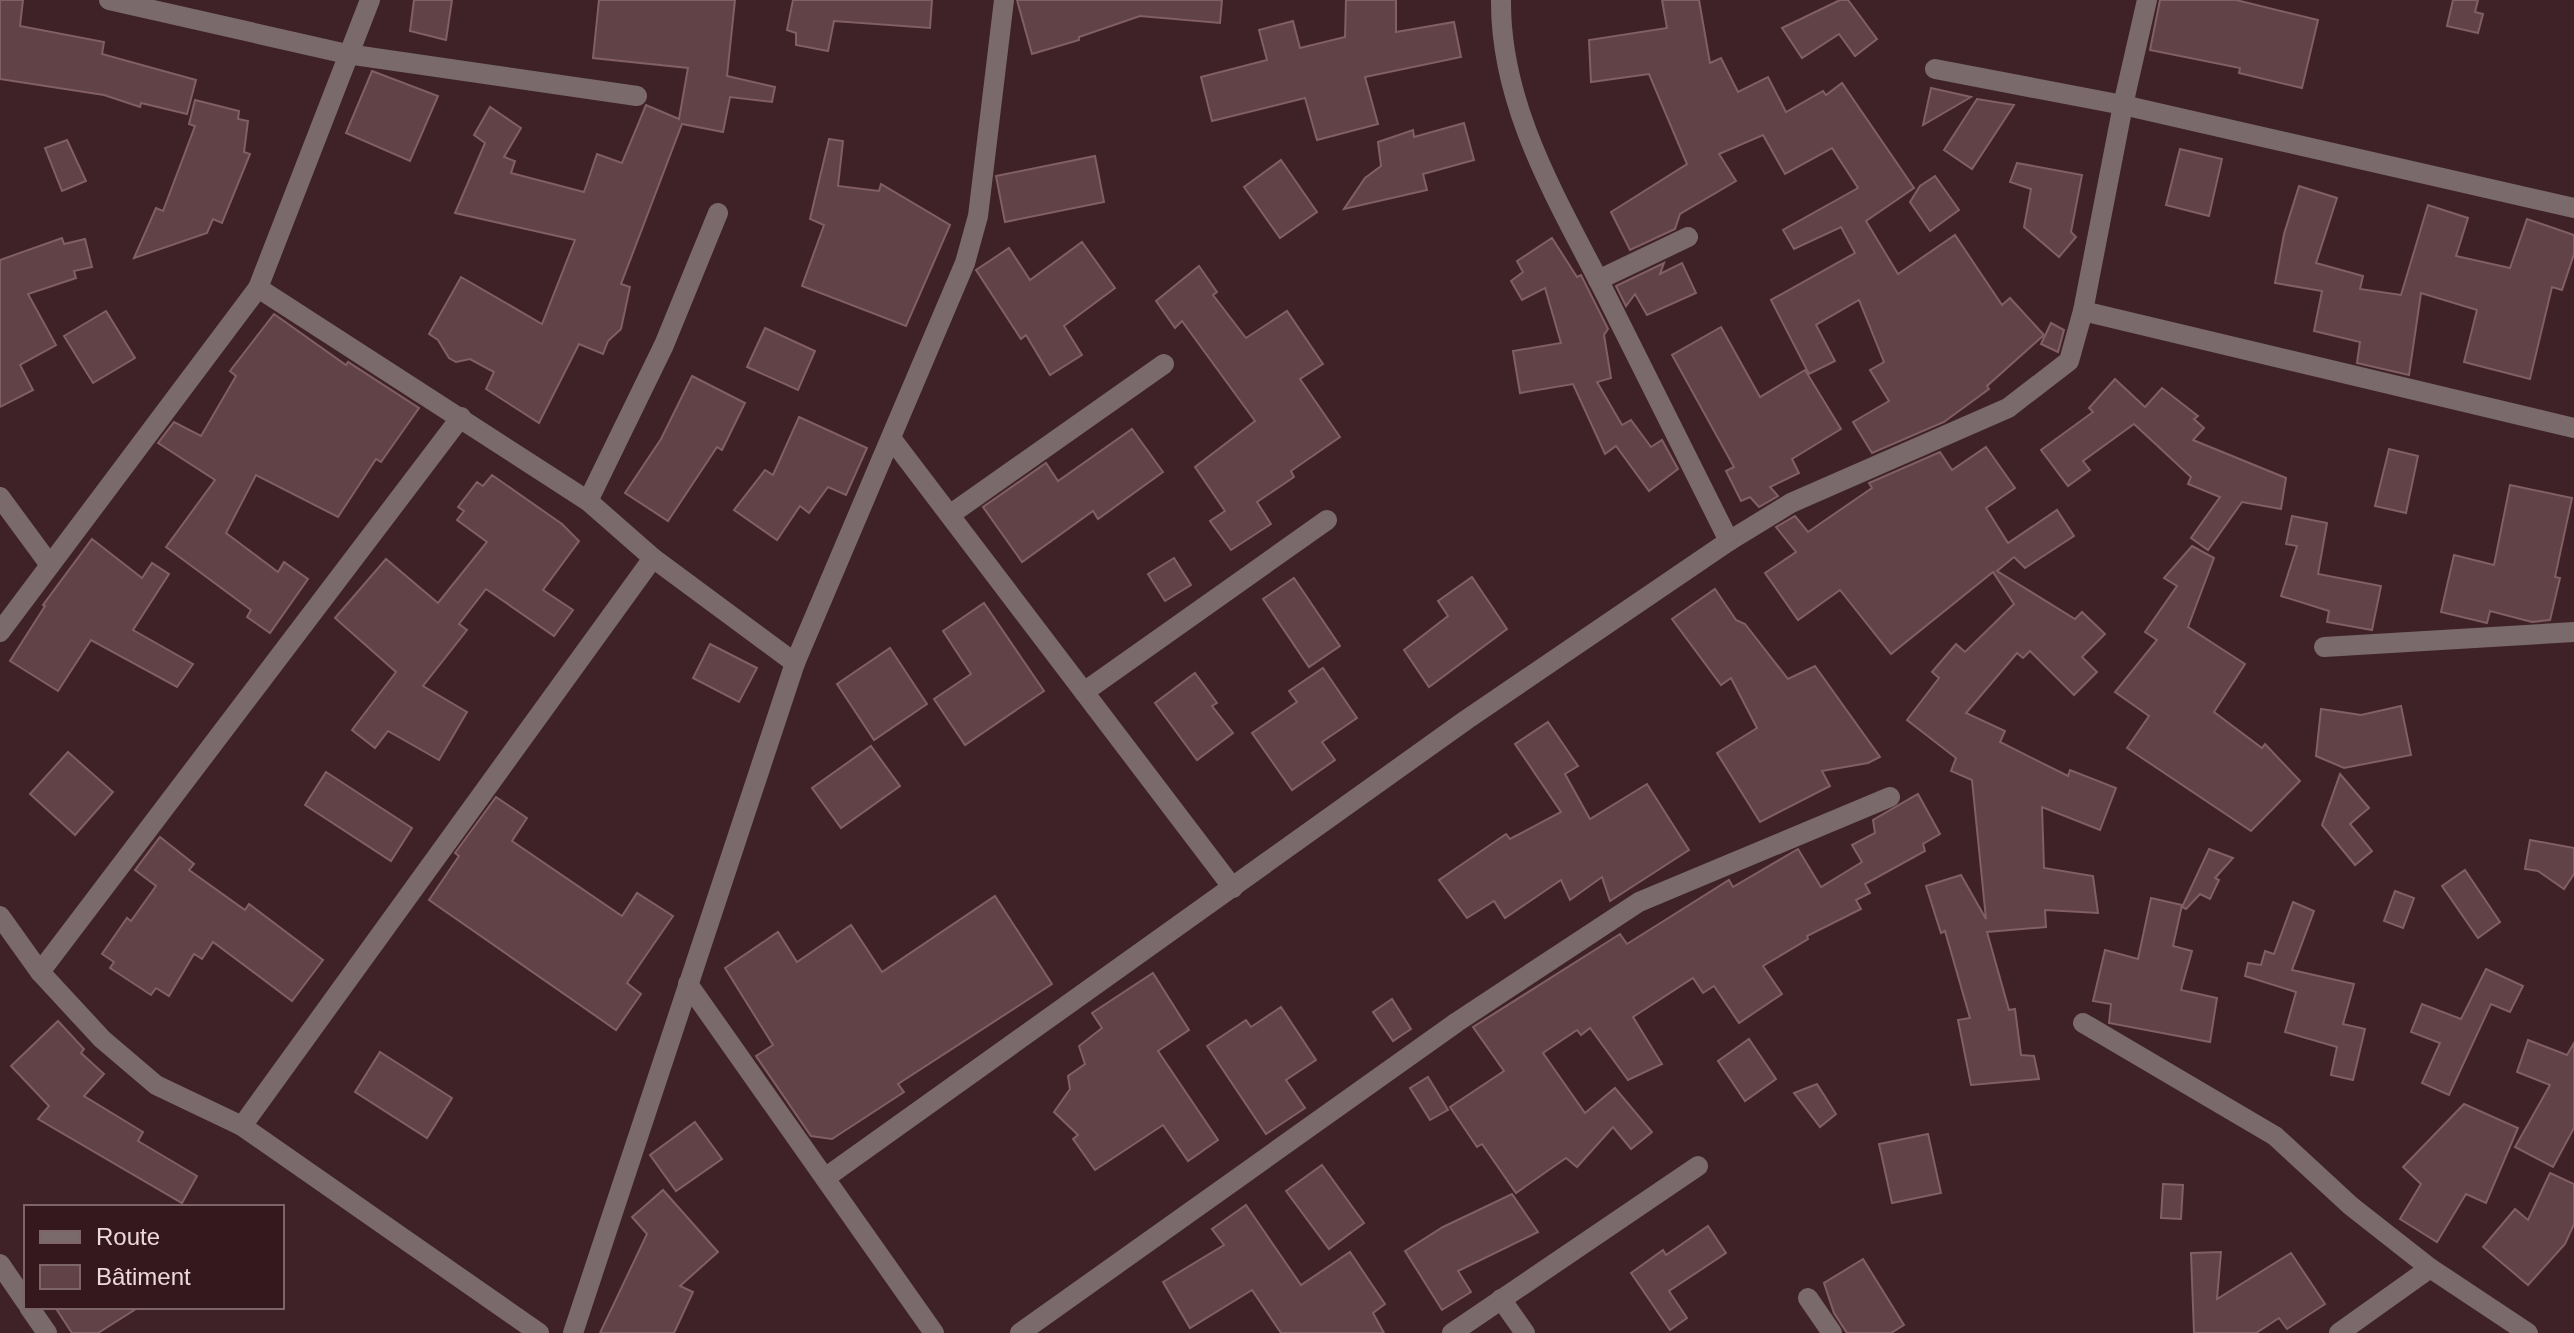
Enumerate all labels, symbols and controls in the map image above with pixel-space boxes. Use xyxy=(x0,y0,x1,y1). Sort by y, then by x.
legend xyxy=(24,1205,284,1309)
text: Route xyxy=(96,1223,160,1250)
text: Bâtiment xyxy=(96,1263,191,1290)

